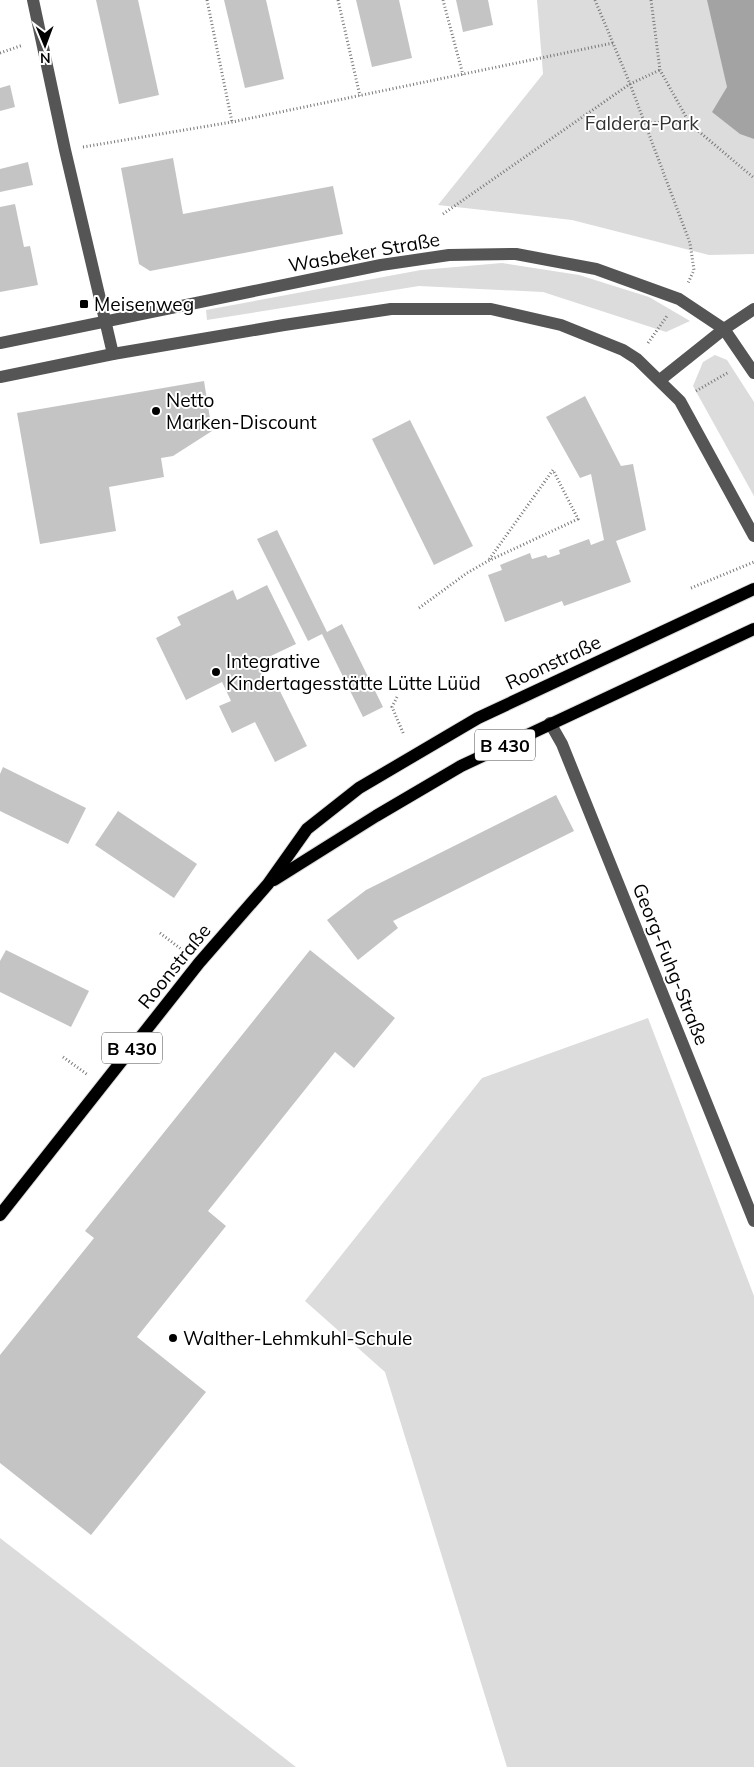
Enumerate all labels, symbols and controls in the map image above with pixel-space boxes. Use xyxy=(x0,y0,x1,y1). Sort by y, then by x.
north arrow xyxy=(20,20,70,70)
text: N xyxy=(40,49,51,67)
park label: Faldera-Park xyxy=(585,111,699,135)
street label: Wasbeker Straße xyxy=(286,227,442,277)
place label: Meisenweg xyxy=(94,292,194,316)
marker: Meisenweg xyxy=(78,298,90,310)
place label: Netto Marken-Discount xyxy=(166,388,317,434)
marker: Netto Marken-Discount xyxy=(150,405,162,417)
street label: Roonstraße xyxy=(502,630,604,694)
place label: Integrative Kindertagesstätte Lütte Lüüd xyxy=(226,649,481,695)
marker: Integrative Kindertagesstätte Lütte Lüüd xyxy=(210,666,222,678)
road number: B 430 xyxy=(475,730,535,760)
street label: Georg-Fuhg-Straße xyxy=(628,880,714,1048)
street label: Roonstraße xyxy=(132,919,216,1013)
road number: B 430 xyxy=(102,1032,162,1064)
place label: Walther-Lehmkuhl-Schule xyxy=(183,1326,412,1350)
marker: Walther-Lehmkuhl-Schule xyxy=(167,1332,179,1344)

